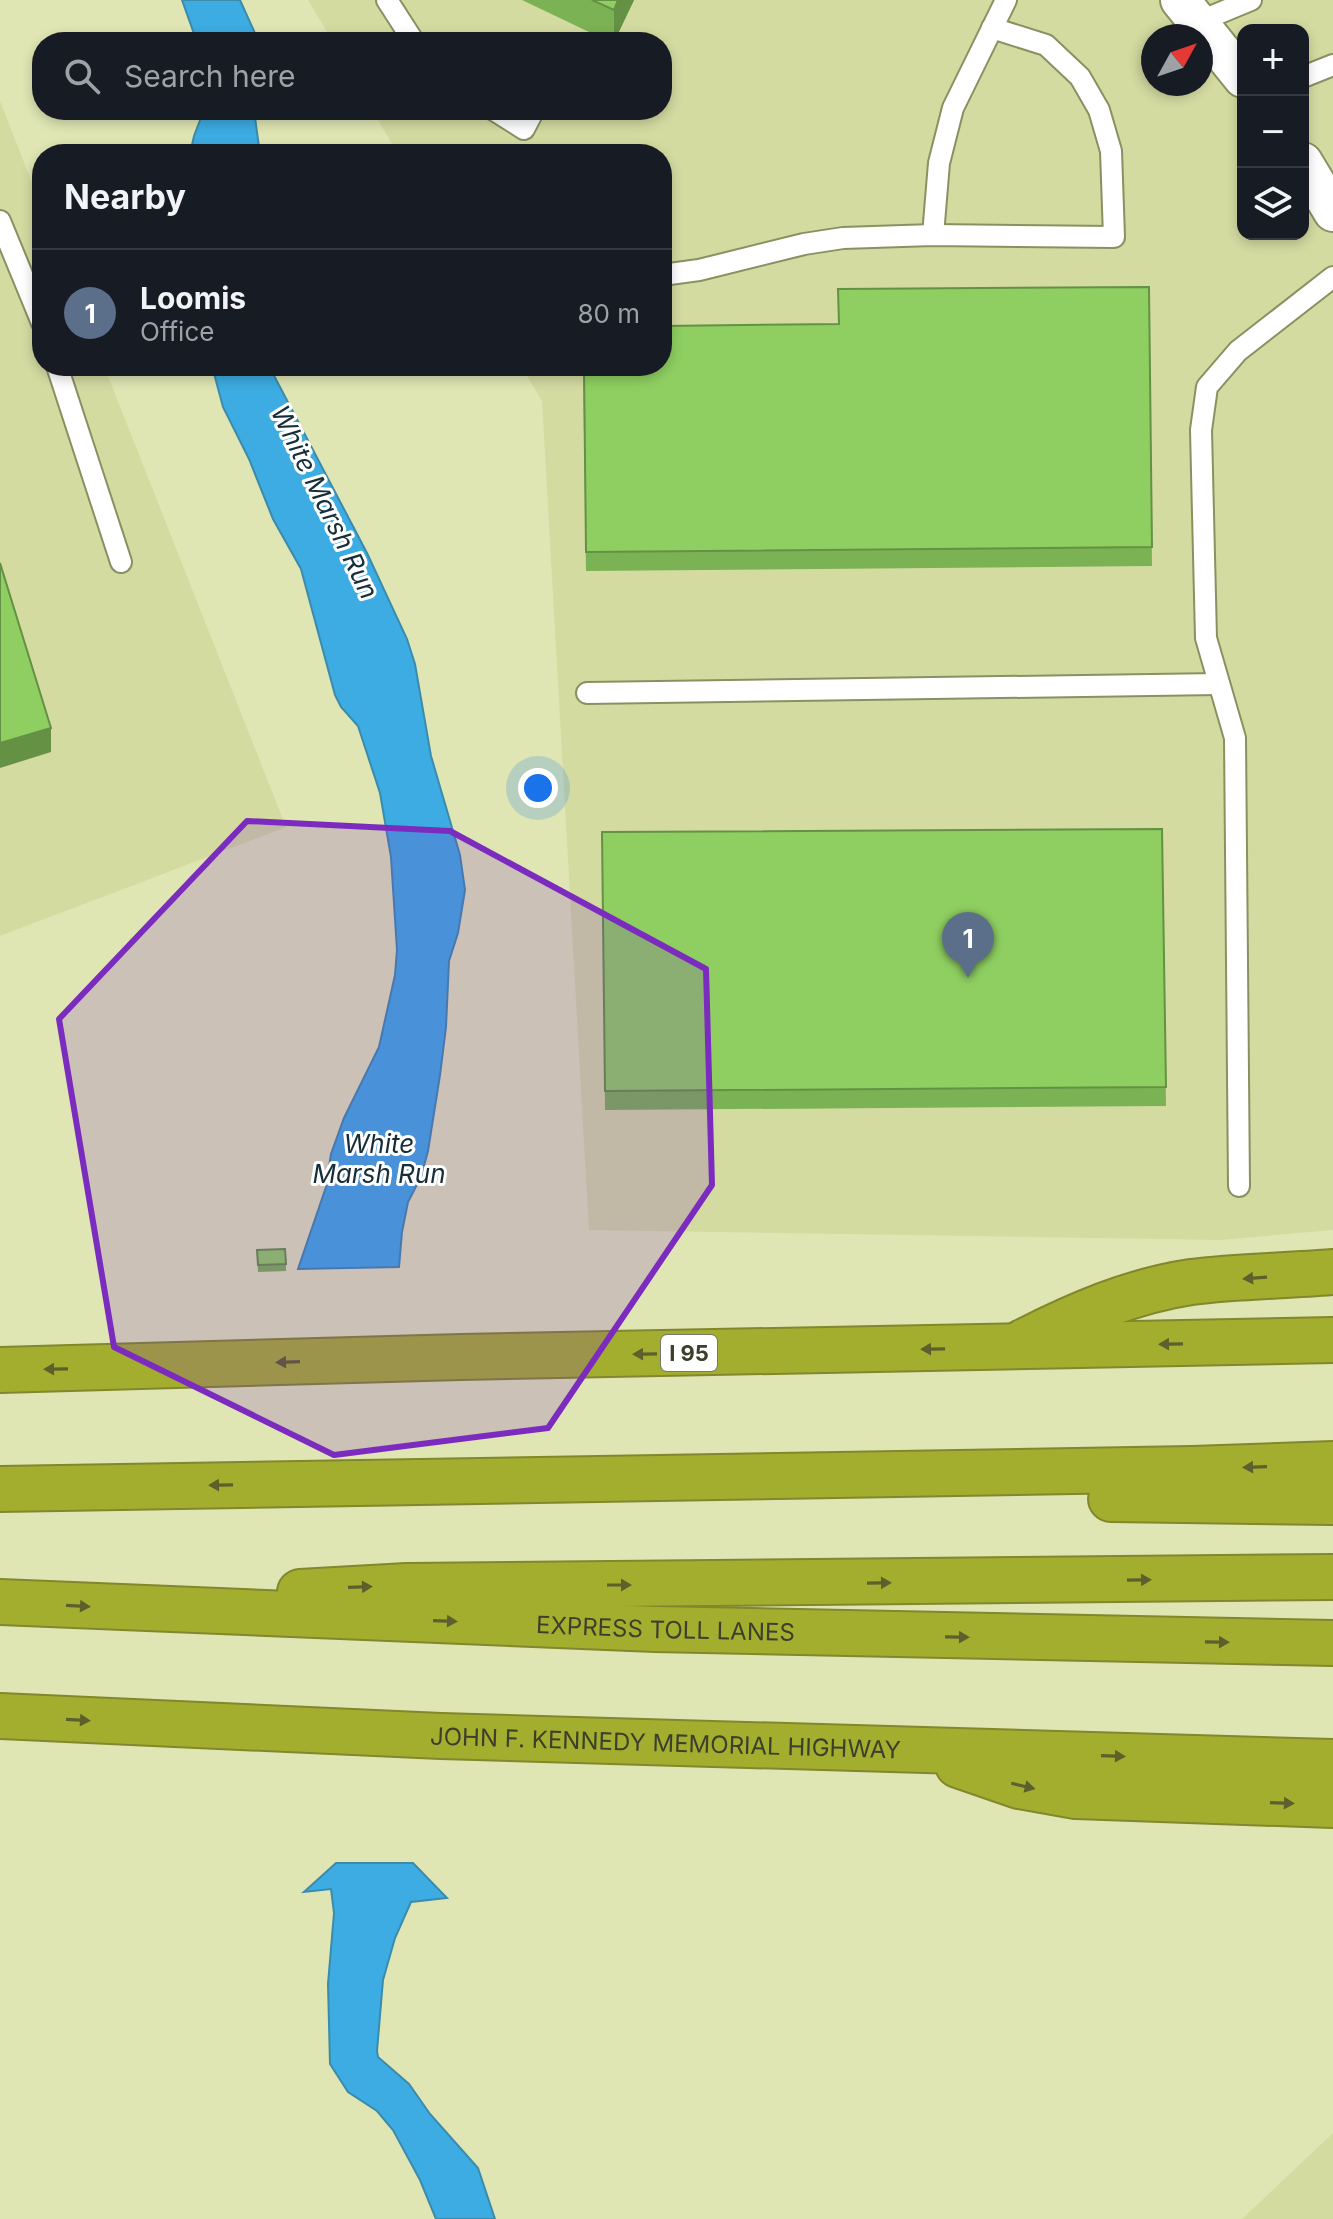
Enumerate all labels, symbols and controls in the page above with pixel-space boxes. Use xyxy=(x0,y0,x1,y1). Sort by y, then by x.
north arrow xyxy=(1141,24,1213,96)
map controls xyxy=(1237,24,1309,240)
button: + xyxy=(1237,24,1309,96)
search box xyxy=(32,32,672,120)
icon: search xyxy=(60,54,104,98)
text: Search here xyxy=(124,58,296,94)
button: − xyxy=(1237,96,1309,168)
button: layers xyxy=(1237,168,1309,240)
text: Nearby xyxy=(64,176,186,217)
text: Loomis xyxy=(140,280,246,316)
text: 1 xyxy=(84,298,96,329)
text: 80 m xyxy=(577,298,640,329)
text: Office xyxy=(140,316,214,347)
water label: White Marsh Run xyxy=(265,400,385,604)
your location xyxy=(518,768,558,808)
pin: 1 xyxy=(942,912,994,978)
water label: White Marsh Run xyxy=(312,1128,446,1189)
one-way arrow xyxy=(1242,1272,1267,1285)
road number: I 95 xyxy=(661,1335,717,1371)
one-way arrow xyxy=(1158,1338,1183,1351)
one-way arrow xyxy=(920,1343,945,1355)
one-way arrow xyxy=(632,1348,657,1360)
one-way arrow xyxy=(275,1355,300,1368)
one-way arrow xyxy=(43,1362,68,1375)
one-way arrow xyxy=(1242,1461,1267,1474)
one-way arrow xyxy=(208,1479,233,1492)
one-way arrow xyxy=(1127,1573,1152,1586)
one-way arrow xyxy=(867,1576,892,1589)
one-way arrow xyxy=(607,1579,632,1591)
one-way arrow xyxy=(347,1581,373,1594)
one-way arrow xyxy=(66,1600,91,1613)
street label: EXPRESS TOLL LANES xyxy=(536,1610,795,1646)
one-way arrow xyxy=(433,1615,458,1628)
one-way arrow xyxy=(945,1630,970,1643)
one-way arrow xyxy=(1205,1635,1230,1648)
one-way arrow xyxy=(66,1714,91,1727)
street label: JOHN F. KENNEDY MEMORIAL HIGHWAY xyxy=(429,1721,901,1764)
one-way arrow xyxy=(1101,1750,1126,1762)
one-way arrow xyxy=(1010,1780,1035,1792)
one-way arrow xyxy=(1269,1796,1295,1809)

